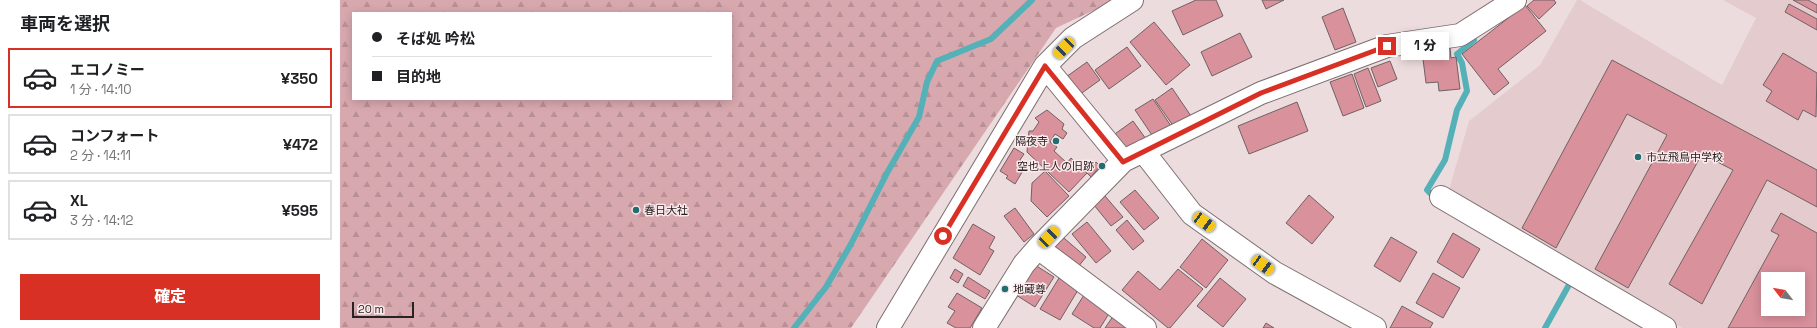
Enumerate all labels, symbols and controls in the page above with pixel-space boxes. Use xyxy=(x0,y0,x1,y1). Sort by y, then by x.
text: 車両を選択 xyxy=(20,12,110,35)
text: そば処 吟松 xyxy=(396,29,475,48)
callout: 1 分 xyxy=(1401,32,1449,60)
car xyxy=(1051,35,1077,61)
route end xyxy=(1378,37,1396,55)
text: 1 分 xyxy=(1414,37,1436,54)
icon: car xyxy=(22,60,58,96)
text: エコノミー xyxy=(70,60,145,79)
text: 目的地 xyxy=(396,67,441,86)
text: ¥350 xyxy=(281,69,318,88)
text: 1 分 · 14:10 xyxy=(70,81,132,98)
icon: car xyxy=(22,126,58,162)
text: コンフォート xyxy=(70,126,160,145)
place label: 隔夜寺 xyxy=(1015,134,1048,148)
text: ¥472 xyxy=(283,135,318,154)
marker: 隔夜寺 xyxy=(1051,136,1061,146)
text: 2 分 · 14:11 xyxy=(70,147,131,164)
place label: 市立飛鳥中学校 xyxy=(1646,150,1723,164)
marker: 市立飛鳥中学校 xyxy=(1633,152,1643,162)
place label: 空也上人の旧跡 xyxy=(1017,159,1094,173)
marker: 空也上人の旧跡 xyxy=(1097,161,1107,171)
text: XL xyxy=(70,191,88,210)
icon: car xyxy=(22,192,58,228)
text: ¥595 xyxy=(281,201,318,220)
place label: 春日大社 xyxy=(644,203,688,217)
marker: 春日大社 xyxy=(631,205,641,215)
car xyxy=(1191,210,1217,234)
text: 3 分 · 14:12 xyxy=(70,212,133,229)
car xyxy=(1036,224,1062,250)
route start xyxy=(934,227,952,245)
car xyxy=(1250,253,1276,277)
north arrow xyxy=(1761,272,1805,316)
map controls xyxy=(1761,272,1805,316)
button: 確定 xyxy=(20,274,320,320)
place label: 地蔵尊 xyxy=(1013,282,1046,296)
marker: 地蔵尊 xyxy=(1000,284,1010,294)
scale bar xyxy=(352,300,414,319)
text: 20 m xyxy=(358,302,384,316)

